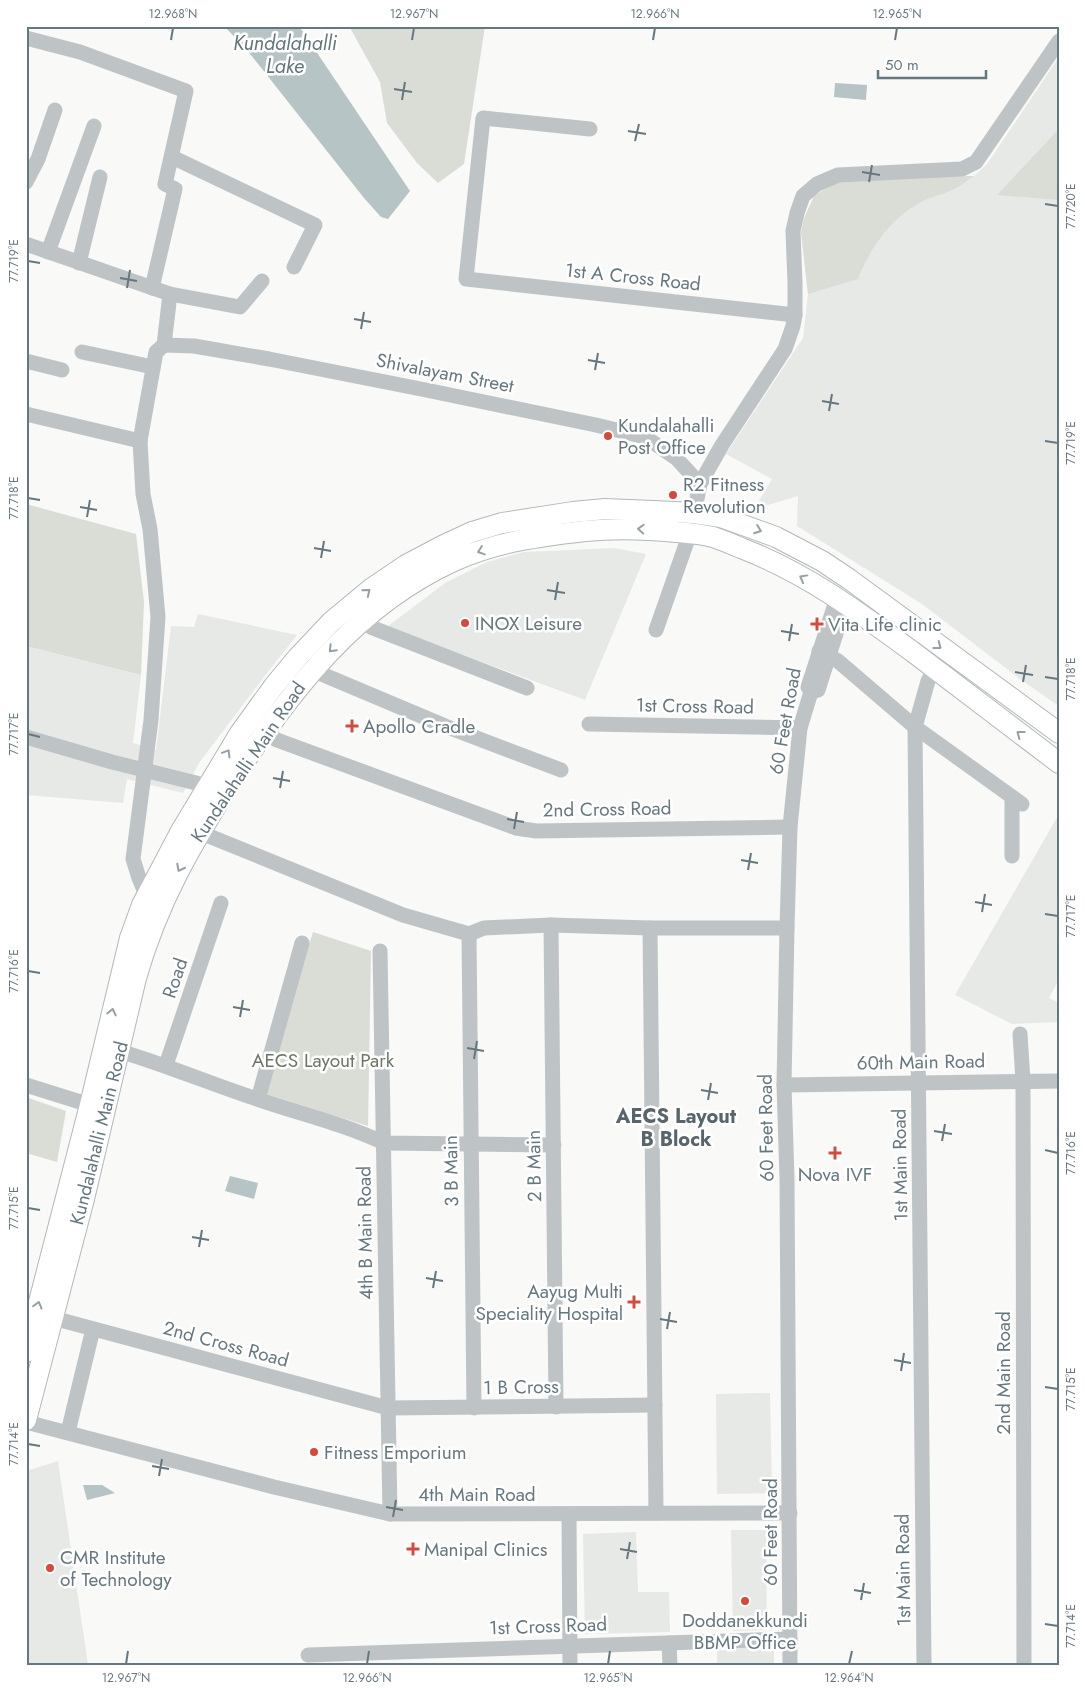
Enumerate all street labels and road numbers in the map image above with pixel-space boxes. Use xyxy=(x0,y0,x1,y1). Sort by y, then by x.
street label: 1st A Cross Road xyxy=(564,256,702,298)
street label: Shivalayam Street xyxy=(374,346,517,400)
street label: 60 Feet Road xyxy=(762,666,808,776)
street label: Kundalahalli Main Road xyxy=(184,676,312,848)
street label: 1st Cross Road xyxy=(636,691,754,721)
street label: 2nd Cross Road xyxy=(542,794,672,824)
street label: Road xyxy=(156,954,194,1002)
street label: Kundalahalli Main Road xyxy=(63,1038,135,1228)
street label: 60th Main Road xyxy=(856,1047,986,1077)
street label: 60 Feet Road xyxy=(752,1074,780,1182)
street label: 1st Main Road xyxy=(886,1108,914,1222)
street label: 2 B Main xyxy=(520,1130,548,1202)
street label: 3 B Main xyxy=(437,1135,465,1207)
street label: 4th B Main Road xyxy=(350,1166,380,1300)
street label: 2nd Main Road xyxy=(990,1311,1017,1435)
street label: 2nd Cross Road xyxy=(160,1314,292,1374)
street label: 1 B Cross xyxy=(483,1373,559,1401)
street label: 60 Feet Road xyxy=(757,1478,784,1586)
street label: 4th Main Road xyxy=(418,1481,536,1508)
street label: 1st Main Road xyxy=(889,1513,917,1627)
street label: 1st Cross Road xyxy=(489,1610,607,1642)

